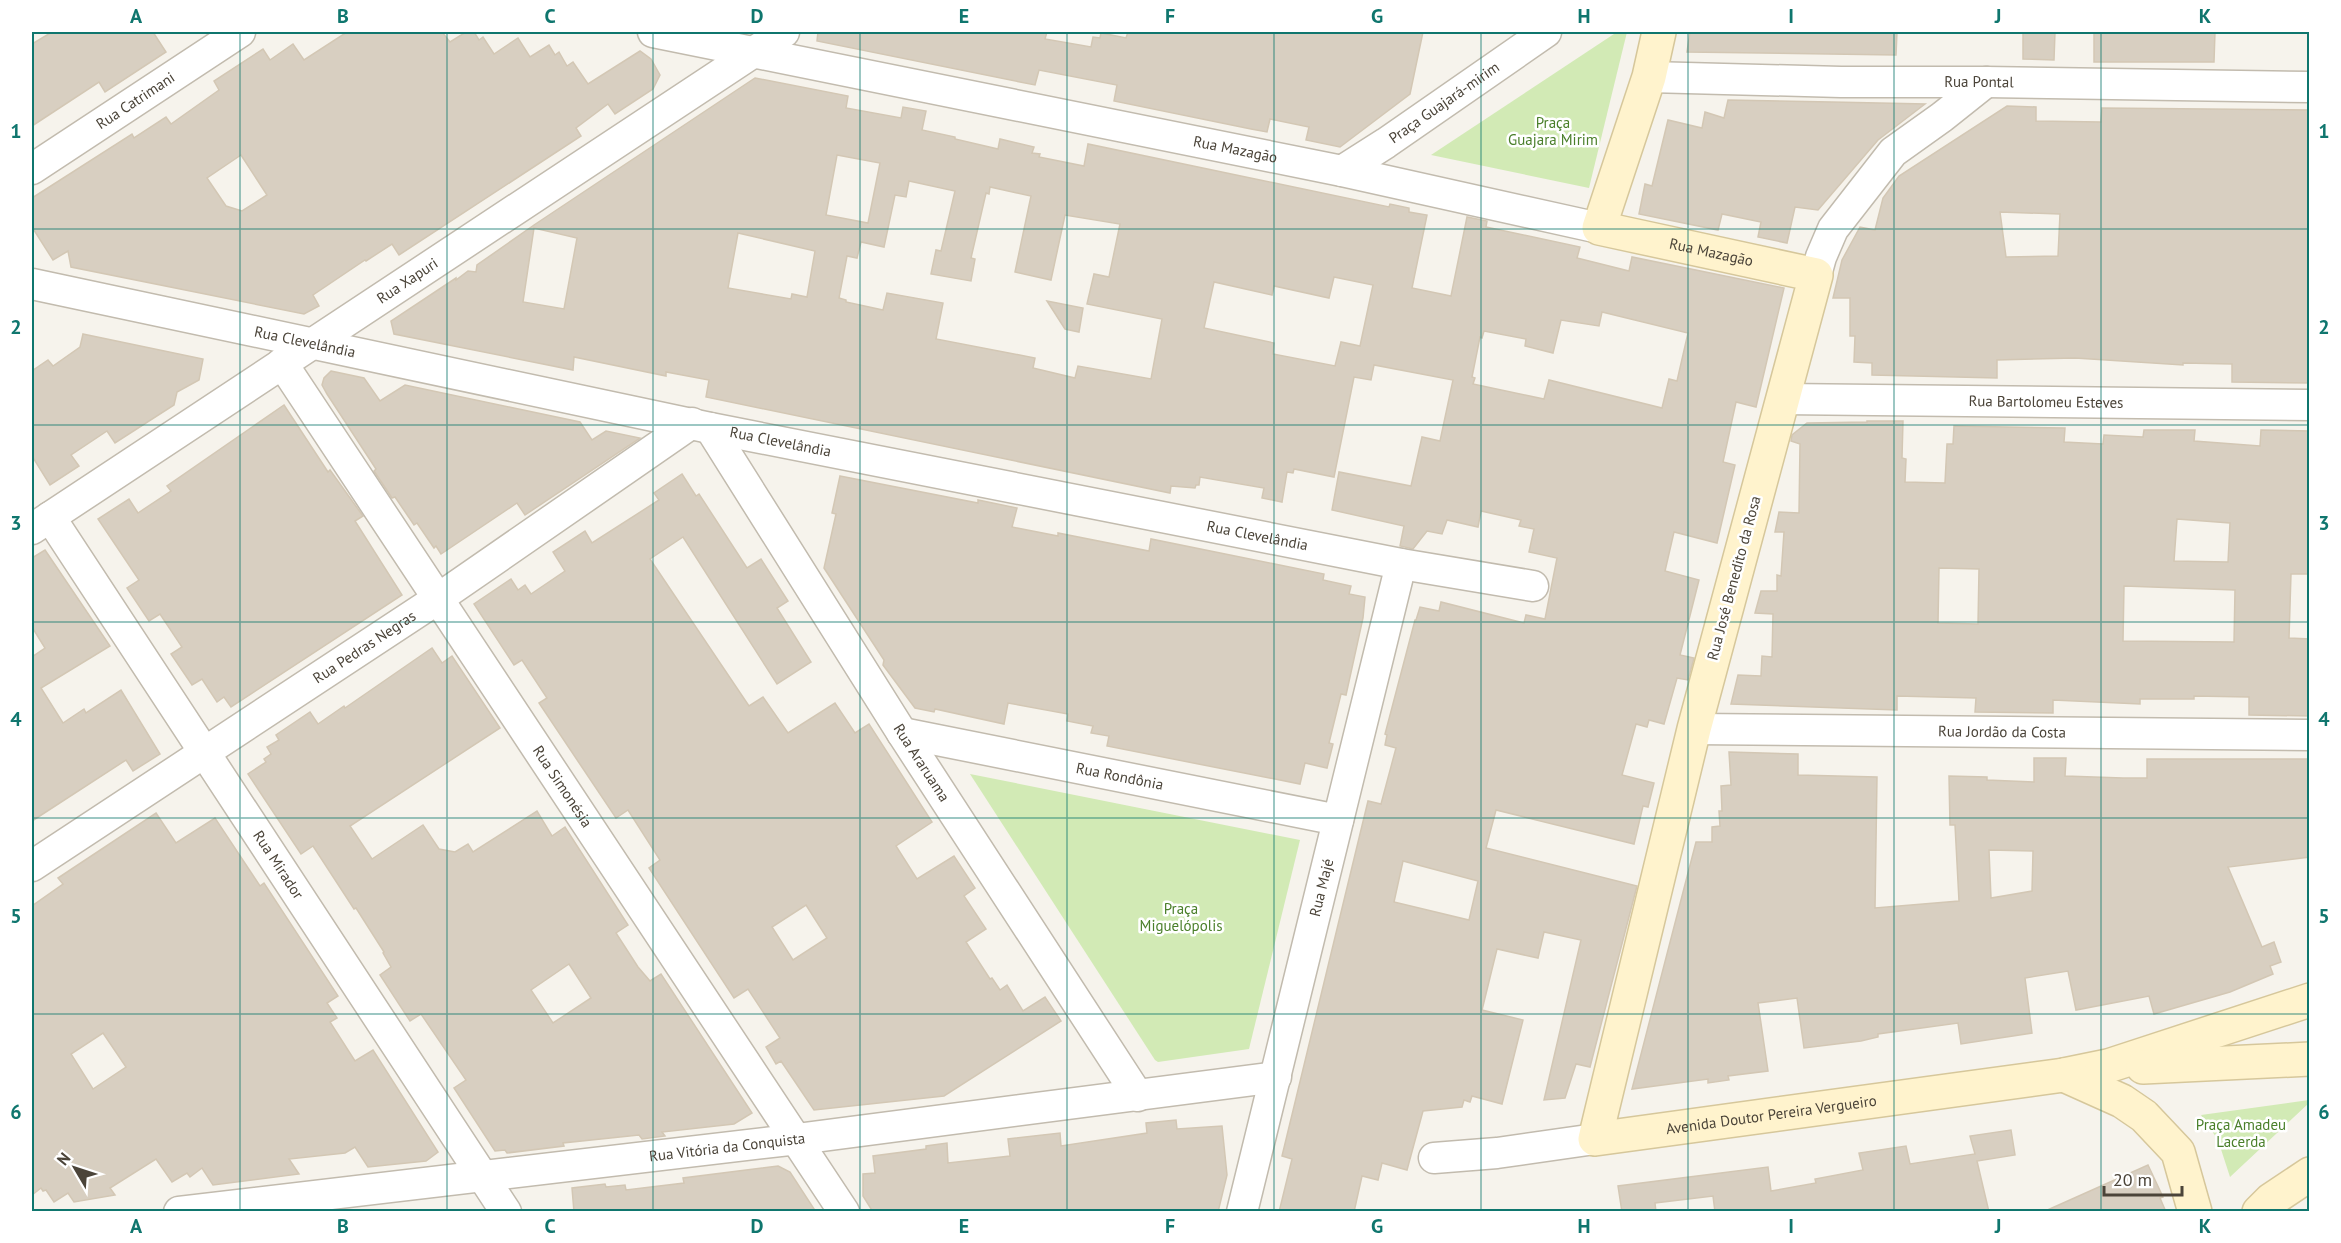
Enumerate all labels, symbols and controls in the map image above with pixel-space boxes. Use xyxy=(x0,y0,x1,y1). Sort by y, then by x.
text: A xyxy=(130,3,143,29)
text: B xyxy=(337,3,349,29)
text: C xyxy=(544,3,556,29)
text: D xyxy=(751,3,764,29)
text: E xyxy=(959,3,969,29)
text: F xyxy=(1165,3,1175,29)
text: G xyxy=(1371,3,1383,29)
text: H xyxy=(1577,3,1591,29)
text: I xyxy=(1788,3,1794,29)
text: J xyxy=(1994,3,2001,29)
text: K xyxy=(2199,3,2212,29)
street label: Praça Guajará-mirim xyxy=(1385,57,1503,147)
street label: Rua Catrimani xyxy=(92,68,178,133)
street label: Rua Pontal xyxy=(1944,72,2014,91)
park label: Praça Guajara Mirim xyxy=(1508,113,1598,149)
text: 1 xyxy=(10,118,22,144)
text: 1 xyxy=(2318,118,2330,144)
street label: Rua Mazagão xyxy=(1192,131,1279,167)
street label: Rua Mazagão xyxy=(1668,233,1755,270)
street label: Rua Xapuri xyxy=(373,253,441,308)
text: 2 xyxy=(10,314,22,340)
text: 2 xyxy=(2318,314,2330,340)
street label: Rua Clevelândia xyxy=(253,321,357,361)
street label: Rua Bartolomeu Esteves xyxy=(1968,391,2124,412)
street label: Rua Clevelândia xyxy=(728,422,833,461)
street label: Rua José Benedito da Rosa xyxy=(1702,494,1765,662)
text: 3 xyxy=(10,510,22,536)
text: 3 xyxy=(2318,510,2330,536)
street label: Rua Clevelândia xyxy=(1205,516,1310,555)
street label: Rua Pedras Negras xyxy=(309,606,419,687)
text: 4 xyxy=(10,706,22,732)
text: 4 xyxy=(2318,706,2330,732)
street label: Rua Araruama xyxy=(890,720,954,805)
street label: Rua Jordão da Costa xyxy=(1938,721,2066,742)
street label: Rua Simonésia xyxy=(529,742,597,831)
street label: Rua Rondônia xyxy=(1074,758,1165,794)
street label: Rua Mirador xyxy=(249,827,308,902)
street label: Rua Majé xyxy=(1305,856,1337,919)
park label: Praça Miguelópolis xyxy=(1140,899,1222,935)
text: 5 xyxy=(10,903,22,929)
text: 5 xyxy=(2318,903,2330,929)
street label: Avenida Doutor Pereira Vergueiro xyxy=(1665,1091,1878,1138)
text: 6 xyxy=(10,1099,22,1125)
text: 6 xyxy=(2318,1099,2330,1125)
park label: Praça Amadeu Lacerda xyxy=(2196,1115,2286,1151)
street label: Rua Vitória da Conquista xyxy=(648,1128,806,1165)
north arrow xyxy=(45,1138,105,1198)
text: N xyxy=(52,1148,74,1169)
scale bar xyxy=(2104,1159,2182,1197)
text: 20 m xyxy=(2113,1168,2152,1191)
text: A xyxy=(130,1213,143,1239)
text: B xyxy=(337,1213,349,1239)
text: C xyxy=(544,1213,556,1239)
text: D xyxy=(751,1213,764,1239)
text: E xyxy=(959,1213,969,1239)
text: F xyxy=(1165,1213,1175,1239)
text: G xyxy=(1371,1213,1383,1239)
text: H xyxy=(1577,1213,1591,1239)
text: I xyxy=(1788,1213,1794,1239)
text: J xyxy=(1994,1213,2001,1239)
text: K xyxy=(2199,1213,2212,1239)

